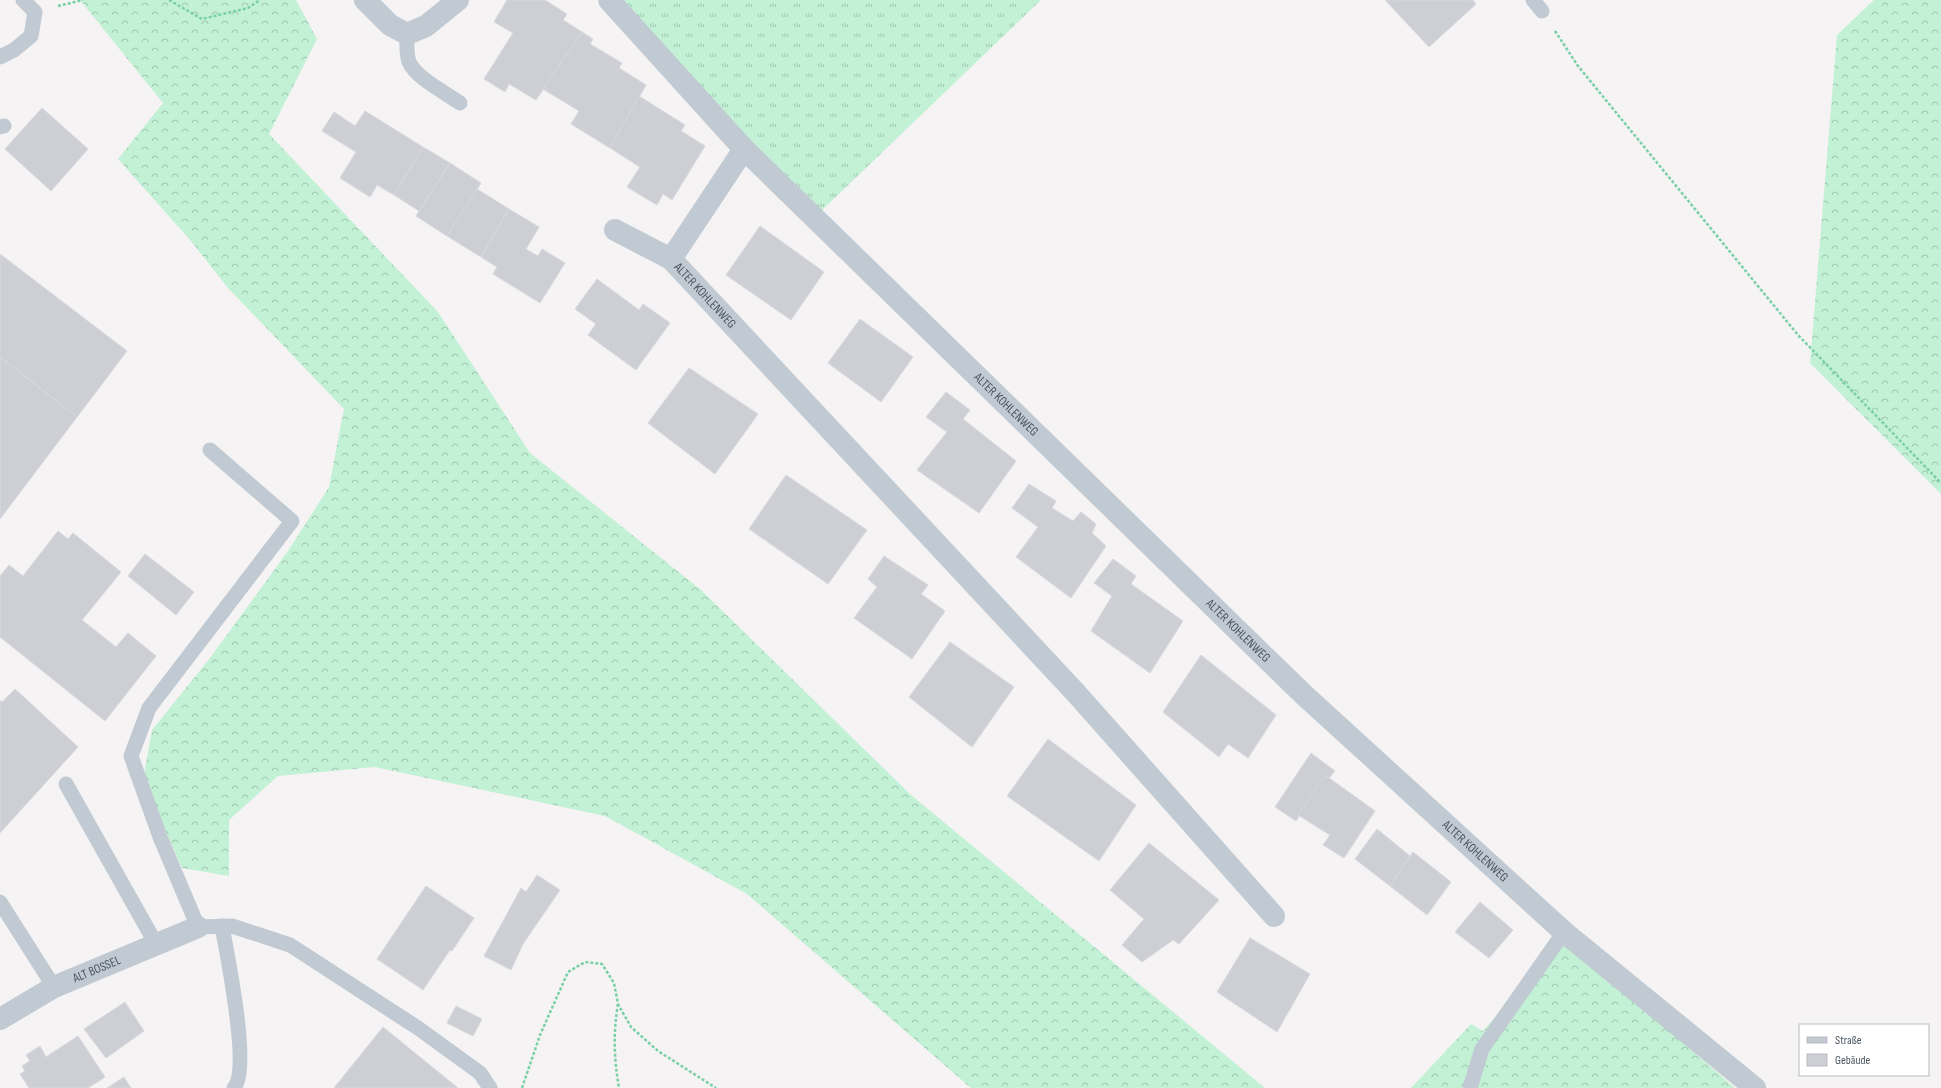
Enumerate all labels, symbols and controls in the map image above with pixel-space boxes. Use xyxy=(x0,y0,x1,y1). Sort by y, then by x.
street label: ALTER KOHLENWEG xyxy=(670,259,740,332)
street label: ALTER KOHLENWEG xyxy=(970,369,1042,440)
street label: ALTER KOHLENWEG xyxy=(1202,595,1274,666)
street label: ALTER KOHLENWEG xyxy=(1438,816,1512,885)
street label: ALT BOSSEL xyxy=(70,952,123,987)
legend xyxy=(1799,1024,1929,1076)
text: Straße xyxy=(1835,1033,1862,1048)
text: Gebäude xyxy=(1835,1053,1870,1068)

